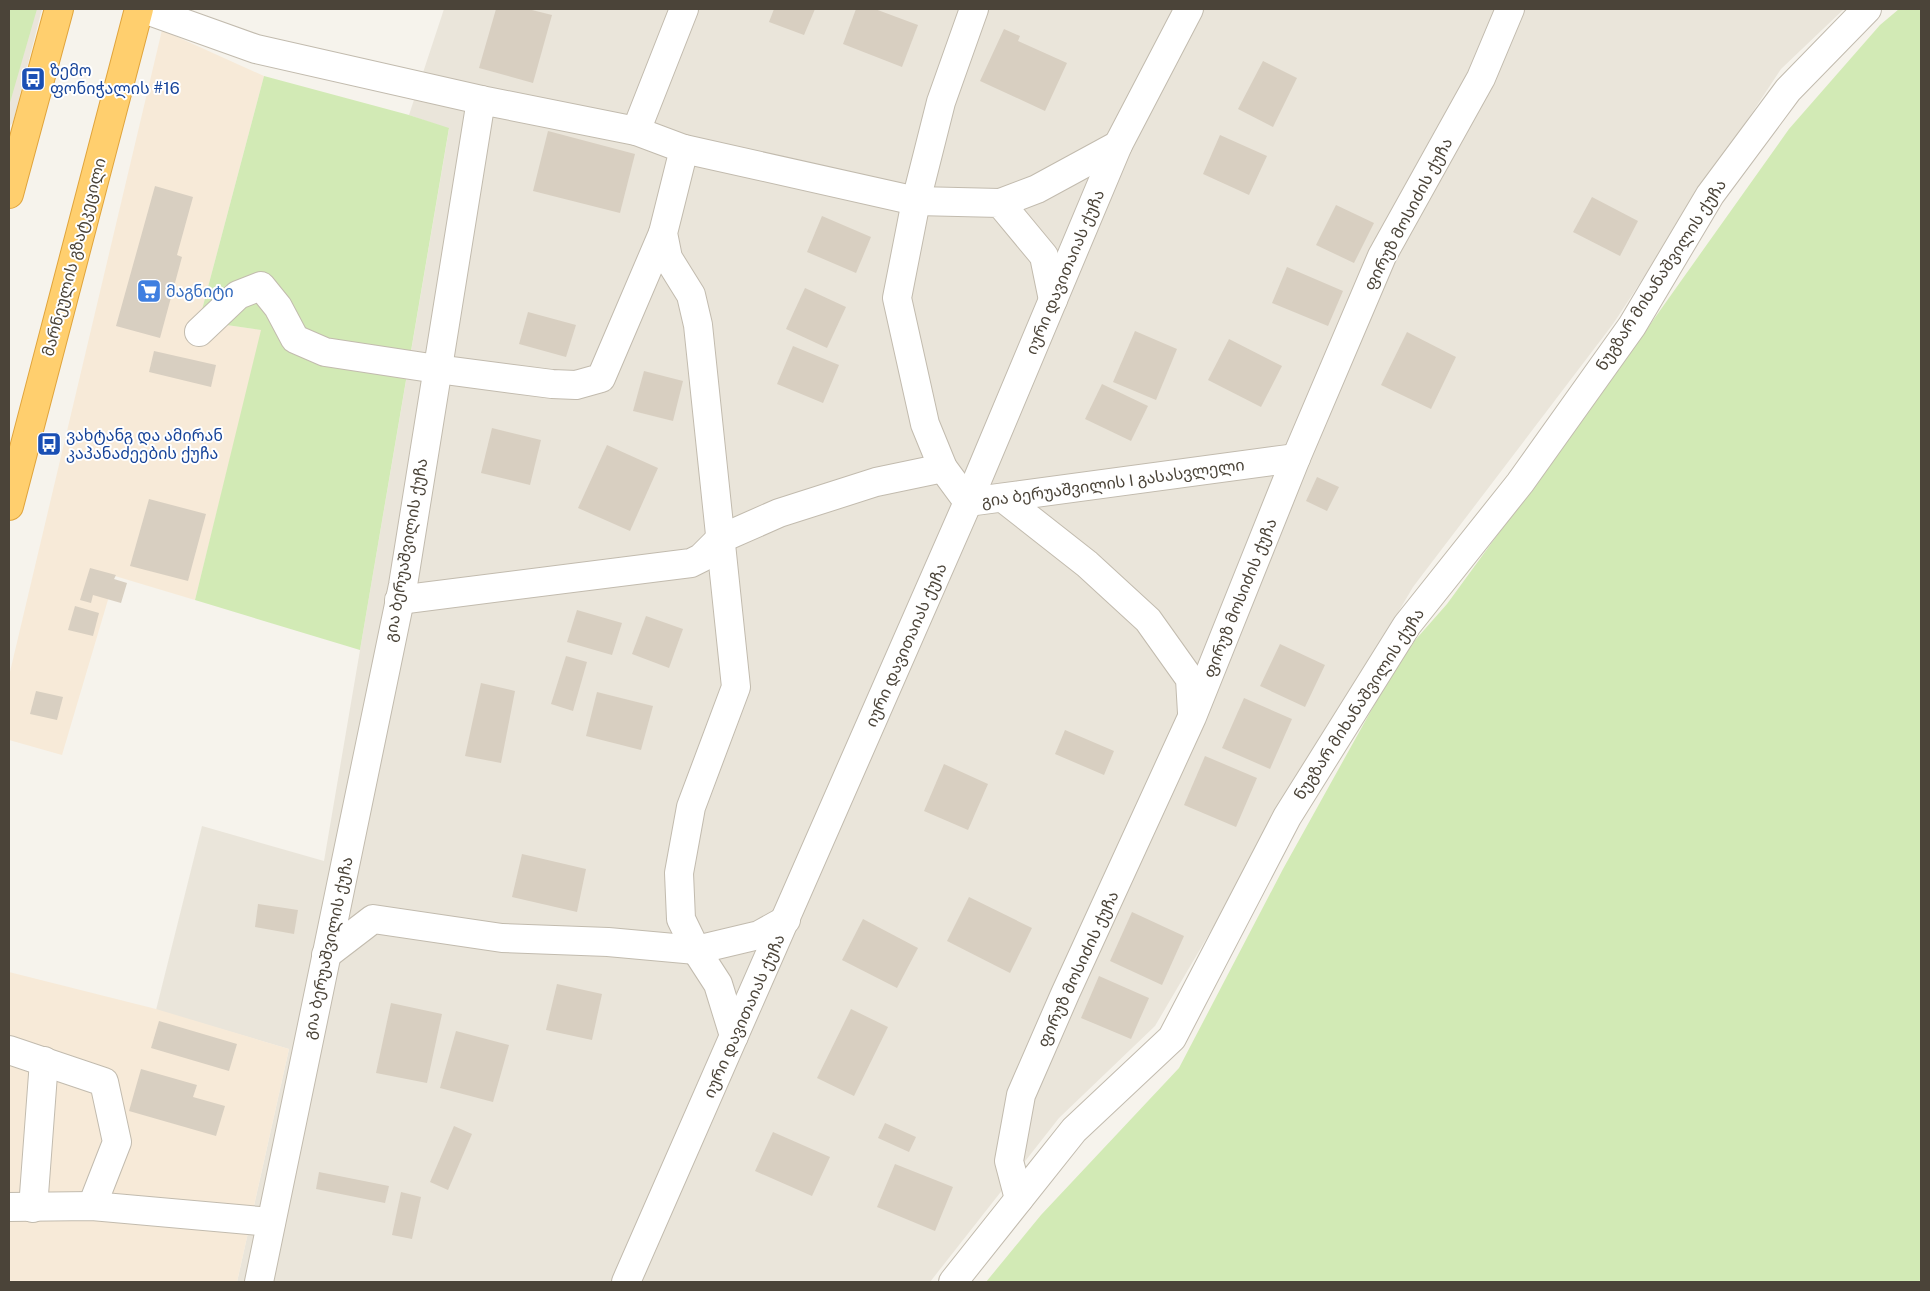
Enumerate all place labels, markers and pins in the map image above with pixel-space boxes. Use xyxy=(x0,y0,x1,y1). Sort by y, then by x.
place label: ზემო ფონიჭალის #16 xyxy=(50,61,180,99)
bus stop icon: ზემო ფონიჭალის #16 xyxy=(20,66,46,92)
supermarket icon: მაგნიტი xyxy=(136,278,162,304)
place label: მაგნიტი xyxy=(166,282,234,301)
place label: ვახტანგ და ამირან კაპანაძეების ქუჩა xyxy=(66,426,223,463)
bus stop icon: ვახტანგ და ამირან კაპანაძეების ქუჩა xyxy=(36,431,62,457)

